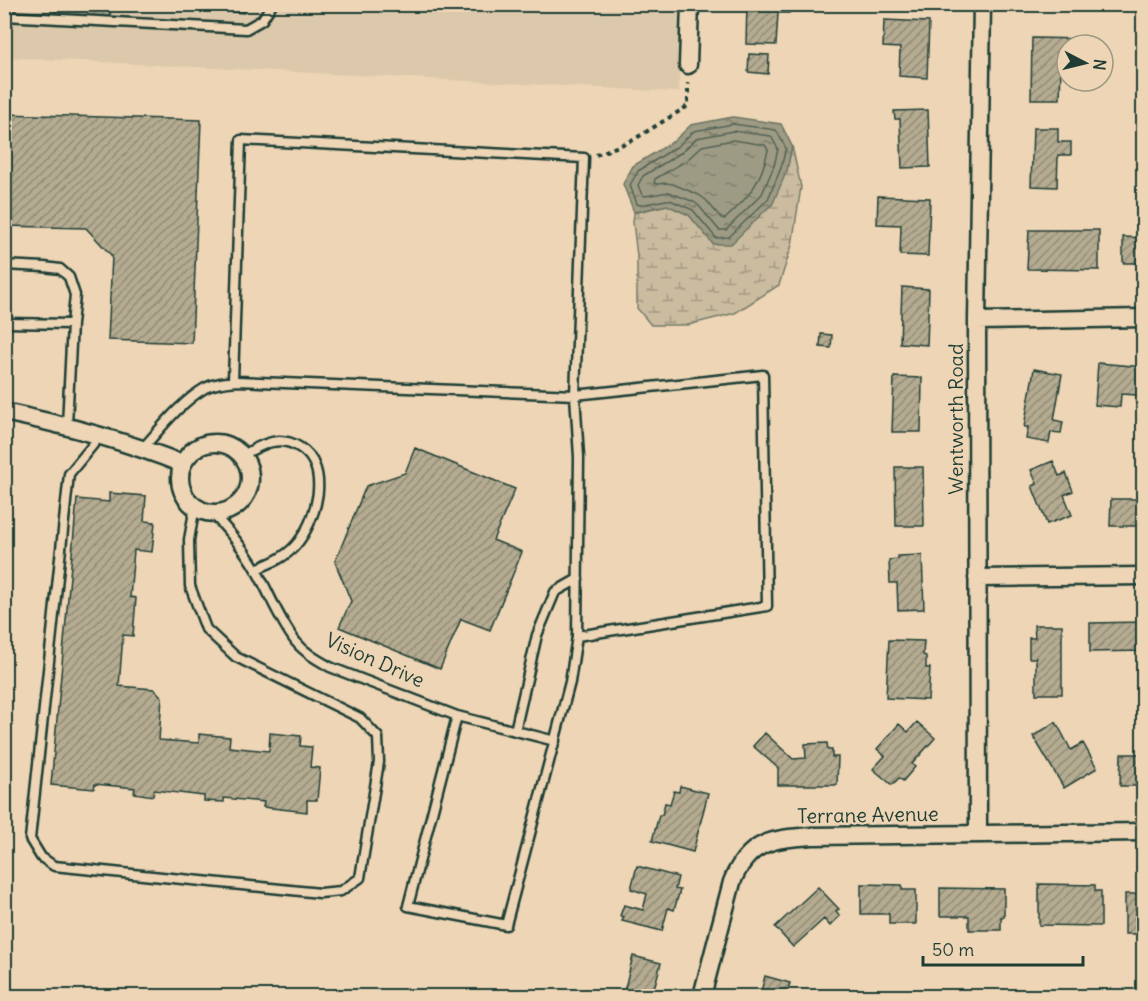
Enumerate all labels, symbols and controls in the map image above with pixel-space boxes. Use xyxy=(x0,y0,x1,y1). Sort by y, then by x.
north arrow xyxy=(1055,33,1115,93)
text: N xyxy=(1089,58,1110,72)
street label: Wentworth Road xyxy=(943,343,968,495)
street label: Vision Drive xyxy=(322,627,428,692)
street label: Terrane Avenue xyxy=(797,801,939,828)
scale bar xyxy=(923,929,1084,967)
text: 50 m xyxy=(932,938,974,961)

